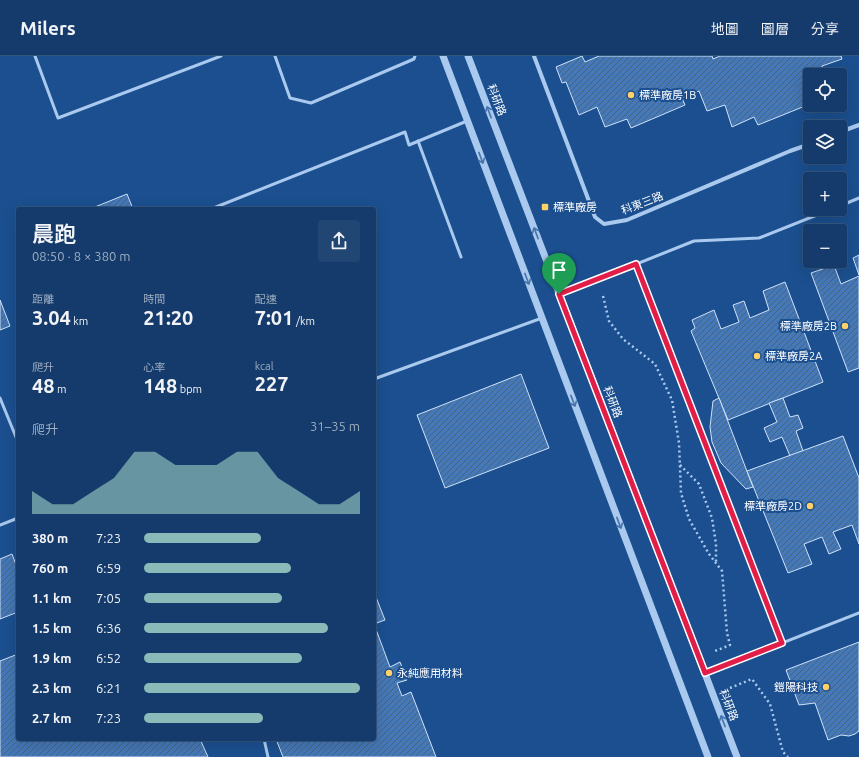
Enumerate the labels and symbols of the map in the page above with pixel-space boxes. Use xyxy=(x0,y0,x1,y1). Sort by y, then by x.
street label: 科研路 xyxy=(485,82,509,118)
place label: 標準廠房1B xyxy=(639,89,696,101)
marker: 標準廠房1B xyxy=(626,90,636,100)
one-way arrow xyxy=(485,106,493,118)
one-way arrow xyxy=(478,151,486,163)
street label: 科東三路 xyxy=(619,190,665,216)
place label: 標準廠房 xyxy=(553,201,597,213)
marker: 標準廠房 xyxy=(540,202,550,212)
one-way arrow xyxy=(531,228,539,240)
pin xyxy=(542,253,576,294)
one-way arrow xyxy=(524,273,532,285)
place label: 標準廠房2B xyxy=(780,320,837,332)
marker: 標準廠房2B xyxy=(840,321,850,331)
place label: 標準廠房2A xyxy=(765,350,823,362)
marker: 標準廠房2A xyxy=(752,351,762,361)
street label: 科研路 xyxy=(601,384,625,420)
one-way arrow xyxy=(570,395,578,407)
place label: 標準廠房2D xyxy=(744,500,802,512)
marker: 標準廠房2D xyxy=(805,501,815,511)
one-way arrow xyxy=(616,516,624,528)
place label: 永純應用材料 xyxy=(397,667,463,679)
marker: 永純應用材料 xyxy=(384,668,394,678)
place label: 鎧陽科技 xyxy=(774,681,818,693)
marker: 鎧陽科技 xyxy=(821,682,831,692)
street label: 科研路 xyxy=(717,687,741,723)
one-way arrow xyxy=(719,714,726,727)

